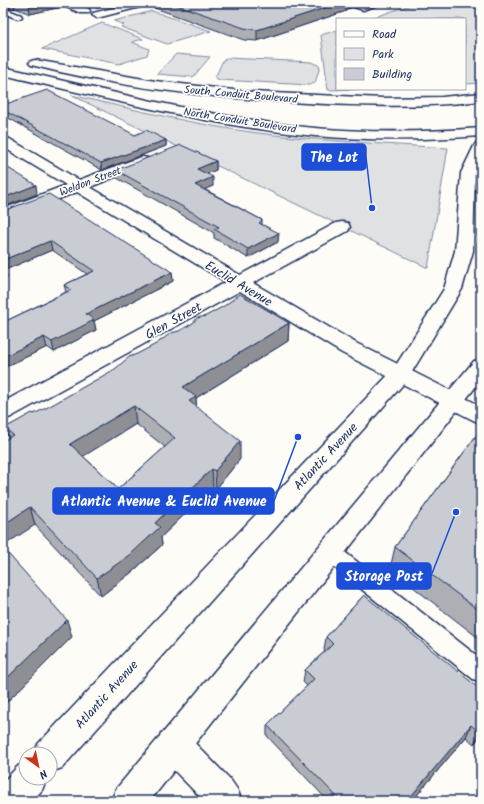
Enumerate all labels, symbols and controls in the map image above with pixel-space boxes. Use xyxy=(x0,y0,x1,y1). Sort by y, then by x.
legend xyxy=(336,18,466,90)
text: Road xyxy=(372,25,397,44)
text: Park xyxy=(372,45,394,64)
text: Building xyxy=(372,65,412,84)
street label: South Conduit Boulevard xyxy=(183,81,299,109)
street label: North Conduit Boulevard xyxy=(182,103,298,139)
callout: The Lot xyxy=(302,144,366,170)
text: The Lot xyxy=(310,147,359,169)
street label: Weldon Street xyxy=(57,162,125,202)
street label: Euclid Avenue xyxy=(200,256,276,313)
street label: Glen Street xyxy=(141,297,207,346)
street label: Atlantic Avenue xyxy=(289,418,363,496)
callout: Atlantic Avenue & Euclid Avenue xyxy=(53,488,274,514)
text: Atlantic Avenue & Euclid Avenue xyxy=(61,491,267,513)
callout: Storage Post xyxy=(337,563,431,589)
text: Storage Post xyxy=(345,566,424,588)
street label: Atlantic Avenue xyxy=(70,656,144,734)
north arrow xyxy=(18,746,58,786)
text: N xyxy=(35,764,51,783)

